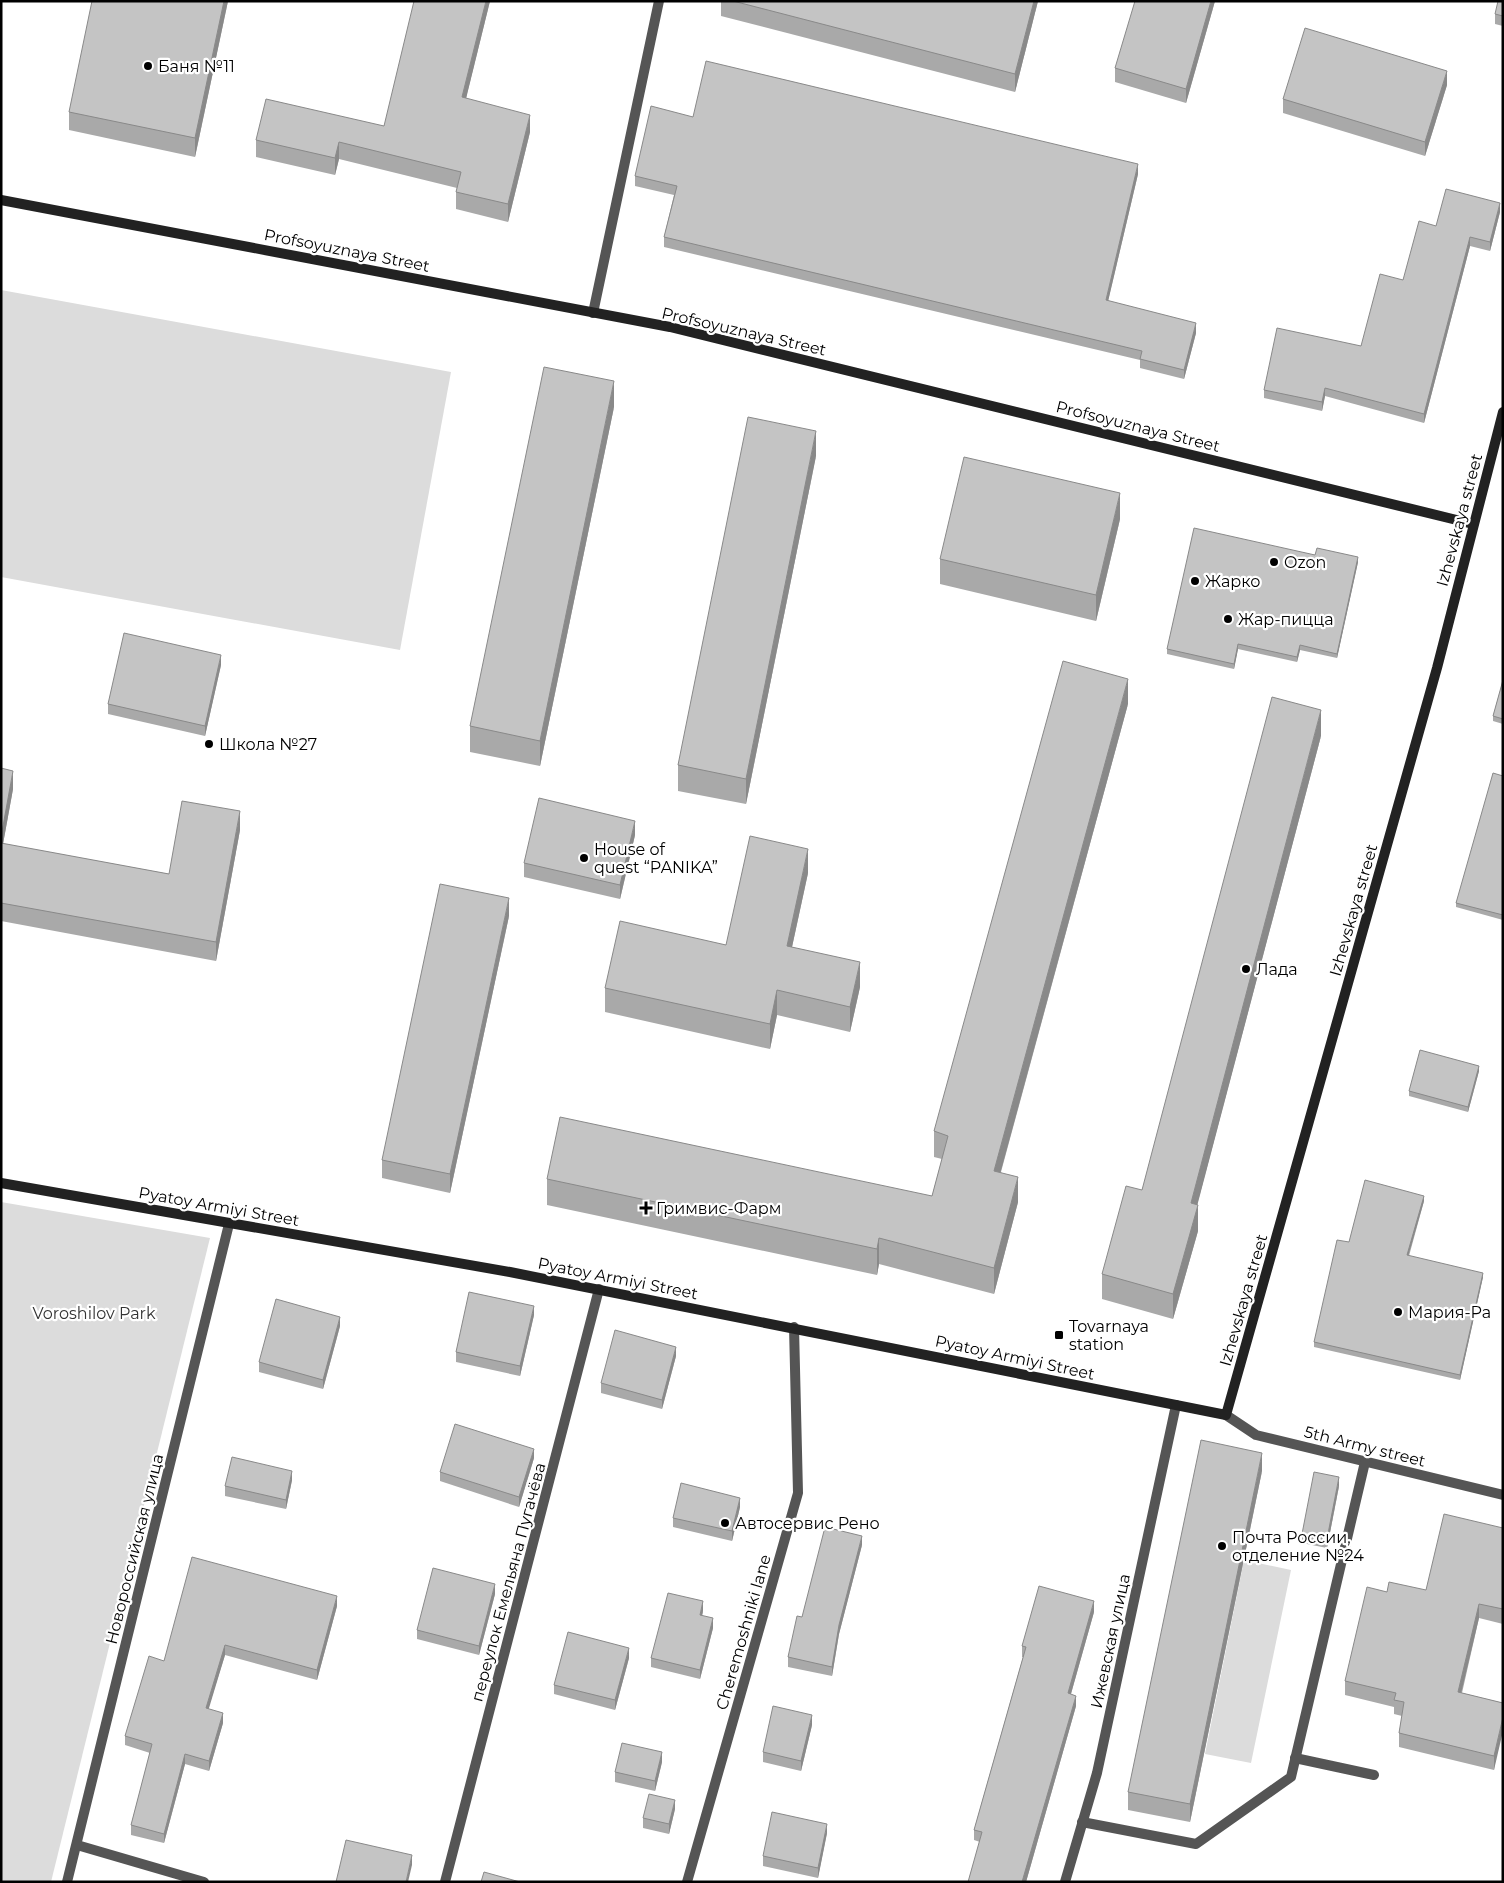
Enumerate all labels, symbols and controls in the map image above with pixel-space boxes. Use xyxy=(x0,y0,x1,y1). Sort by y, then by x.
place label: Баня №11 xyxy=(158,57,235,76)
marker: Баня №11 xyxy=(142,60,154,72)
street label: Profsoyuznaya Street xyxy=(262,225,432,276)
street label: Profsoyuznaya Street xyxy=(660,303,829,360)
street label: Profsoyuznaya Street xyxy=(1054,397,1222,456)
street label: Izhevskaya street xyxy=(1433,451,1486,589)
place label: Ozon xyxy=(1284,553,1326,572)
marker: Ozon xyxy=(1268,556,1280,568)
place label: Жарко xyxy=(1205,572,1260,591)
marker: Жарко xyxy=(1189,575,1201,587)
place label: Жар-пицца xyxy=(1238,610,1334,629)
marker: Жар-пицца xyxy=(1222,613,1234,625)
place label: Школа №27 xyxy=(219,735,317,754)
marker: Школа №27 xyxy=(203,738,215,750)
place label: House of quest “PANIKA” xyxy=(594,840,718,877)
street label: Izhevskaya street xyxy=(1326,841,1382,978)
marker: House of quest “PANIKA” xyxy=(578,852,590,864)
place label: Лада xyxy=(1256,960,1298,979)
marker: Лада xyxy=(1240,963,1252,975)
street label: Pyatoy Armiyi Street xyxy=(137,1183,301,1230)
place label: Гримвис-Фарм xyxy=(656,1199,781,1218)
marker: Гримвис-Фарм xyxy=(640,1202,652,1214)
street label: Izhevskaya street xyxy=(1216,1231,1272,1368)
street label: Pyatoy Armiyi Street xyxy=(536,1254,700,1303)
place label: Мария-Ра xyxy=(1408,1303,1491,1322)
park label: Voroshilov Park xyxy=(32,1304,156,1323)
marker: Мария-Ра xyxy=(1392,1306,1404,1318)
place label: Tovarnaya station xyxy=(1069,1317,1149,1354)
marker: Tovarnaya station xyxy=(1053,1329,1065,1341)
street label: Pyatoy Armiyi Street xyxy=(933,1331,1097,1384)
street label: 5th Army street xyxy=(1302,1422,1428,1471)
street label: Новороссийская улица xyxy=(102,1452,167,1646)
street label: переулок Емельяна Пугачёва xyxy=(467,1461,550,1704)
place label: Автосервис Рено xyxy=(735,1514,880,1533)
marker: Автосервис Рено xyxy=(719,1517,731,1529)
place label: Почта России, отделение №24 xyxy=(1232,1528,1364,1565)
marker: Почта России, отделение №24 xyxy=(1216,1540,1228,1552)
street label: Cheremoshniki lane xyxy=(712,1552,775,1712)
street label: Ижевская улица xyxy=(1087,1572,1134,1710)

